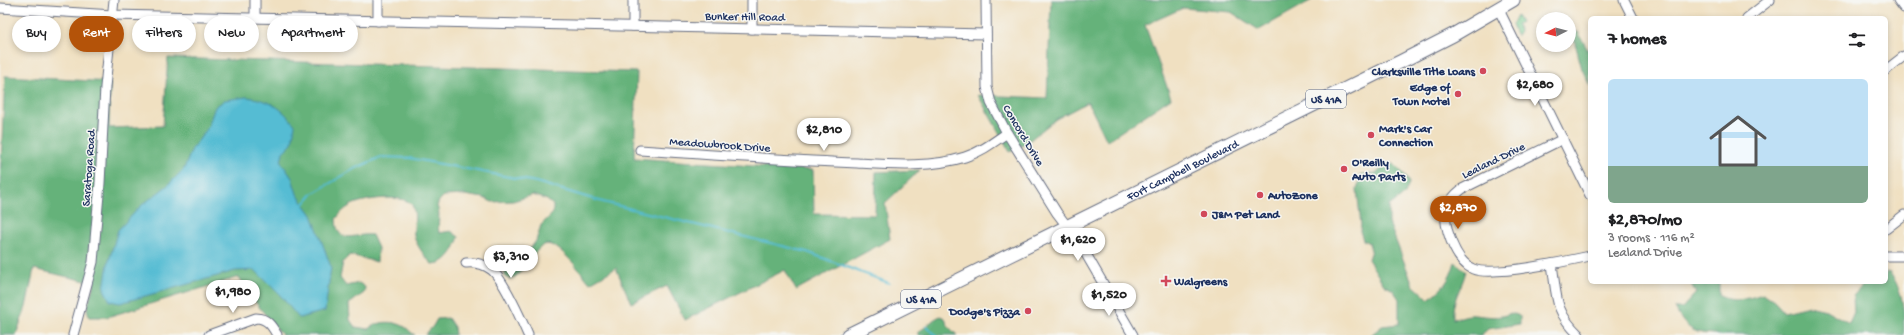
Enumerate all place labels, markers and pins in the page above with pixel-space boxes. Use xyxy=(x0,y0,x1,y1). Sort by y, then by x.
place label: Clarksville Title Loans xyxy=(1371,66,1476,80)
marker: Clarksville Title Loans xyxy=(1478,66,1488,76)
pin: $2,680 xyxy=(1502,73,1568,107)
place label: Edge of Town Motel xyxy=(1392,82,1451,110)
marker: Edge of Town Motel xyxy=(1453,89,1463,99)
pin: $2,810 xyxy=(791,118,857,152)
place label: Mark's Car Connection xyxy=(1378,123,1433,151)
marker: Mark's Car Connection xyxy=(1366,130,1376,140)
place label: O'Reilly Auto Parts xyxy=(1351,157,1406,185)
marker: O'Reilly Auto Parts xyxy=(1339,164,1349,174)
marker: AutoZone xyxy=(1255,190,1265,200)
place label: AutoZone xyxy=(1267,190,1319,204)
pin: $2,870 xyxy=(1425,196,1491,230)
marker: J&M Pet Land xyxy=(1199,209,1209,219)
place label: J&M Pet Land xyxy=(1211,209,1281,223)
pin: $1,620 xyxy=(1045,228,1111,262)
pin: $3,310 xyxy=(478,245,544,279)
marker: Walgreens xyxy=(1161,276,1171,286)
place label: Walgreens xyxy=(1173,276,1228,290)
pin: $1,980 xyxy=(200,280,266,314)
pin: $1,520 xyxy=(1076,283,1142,317)
place label: Dodge's Pizza xyxy=(948,306,1021,320)
marker: Dodge's Pizza xyxy=(1023,306,1033,316)

